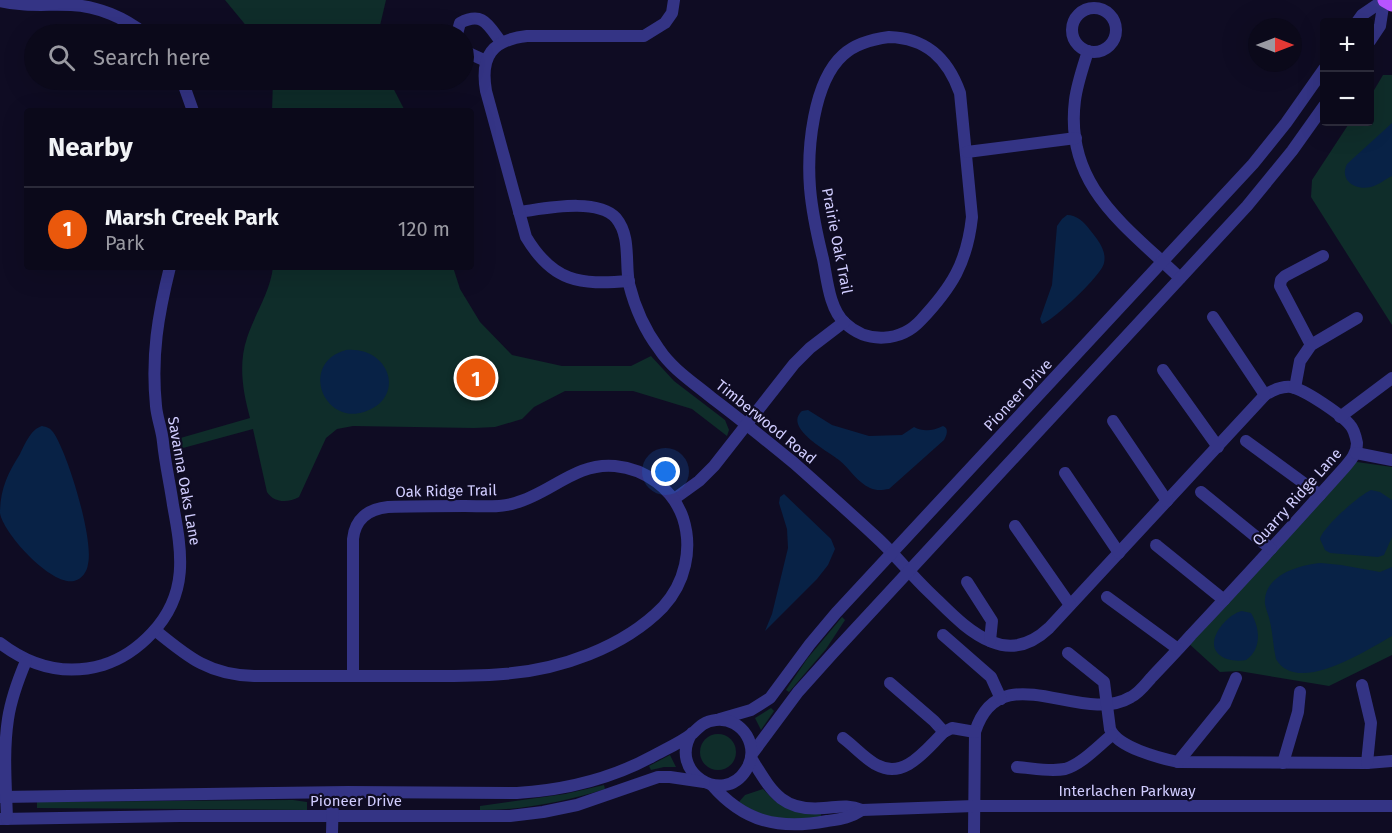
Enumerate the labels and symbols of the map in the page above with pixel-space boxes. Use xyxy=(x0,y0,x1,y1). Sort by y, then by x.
north arrow xyxy=(1248,18,1302,72)
street label: Prairie Oak Trail xyxy=(818,186,856,296)
street label: Pioneer Drive xyxy=(980,355,1056,435)
pin: 1 xyxy=(456,356,496,400)
street label: Timberwood Road xyxy=(712,376,820,468)
street label: Savanna Oaks Lane xyxy=(164,415,204,547)
street label: Quarry Ridge Lane xyxy=(1249,445,1345,549)
your location xyxy=(651,457,680,486)
street label: Oak Ridge Trail xyxy=(395,481,497,501)
street label: Interlachen Parkway xyxy=(1058,782,1196,800)
street label: Pioneer Drive xyxy=(310,792,402,810)

